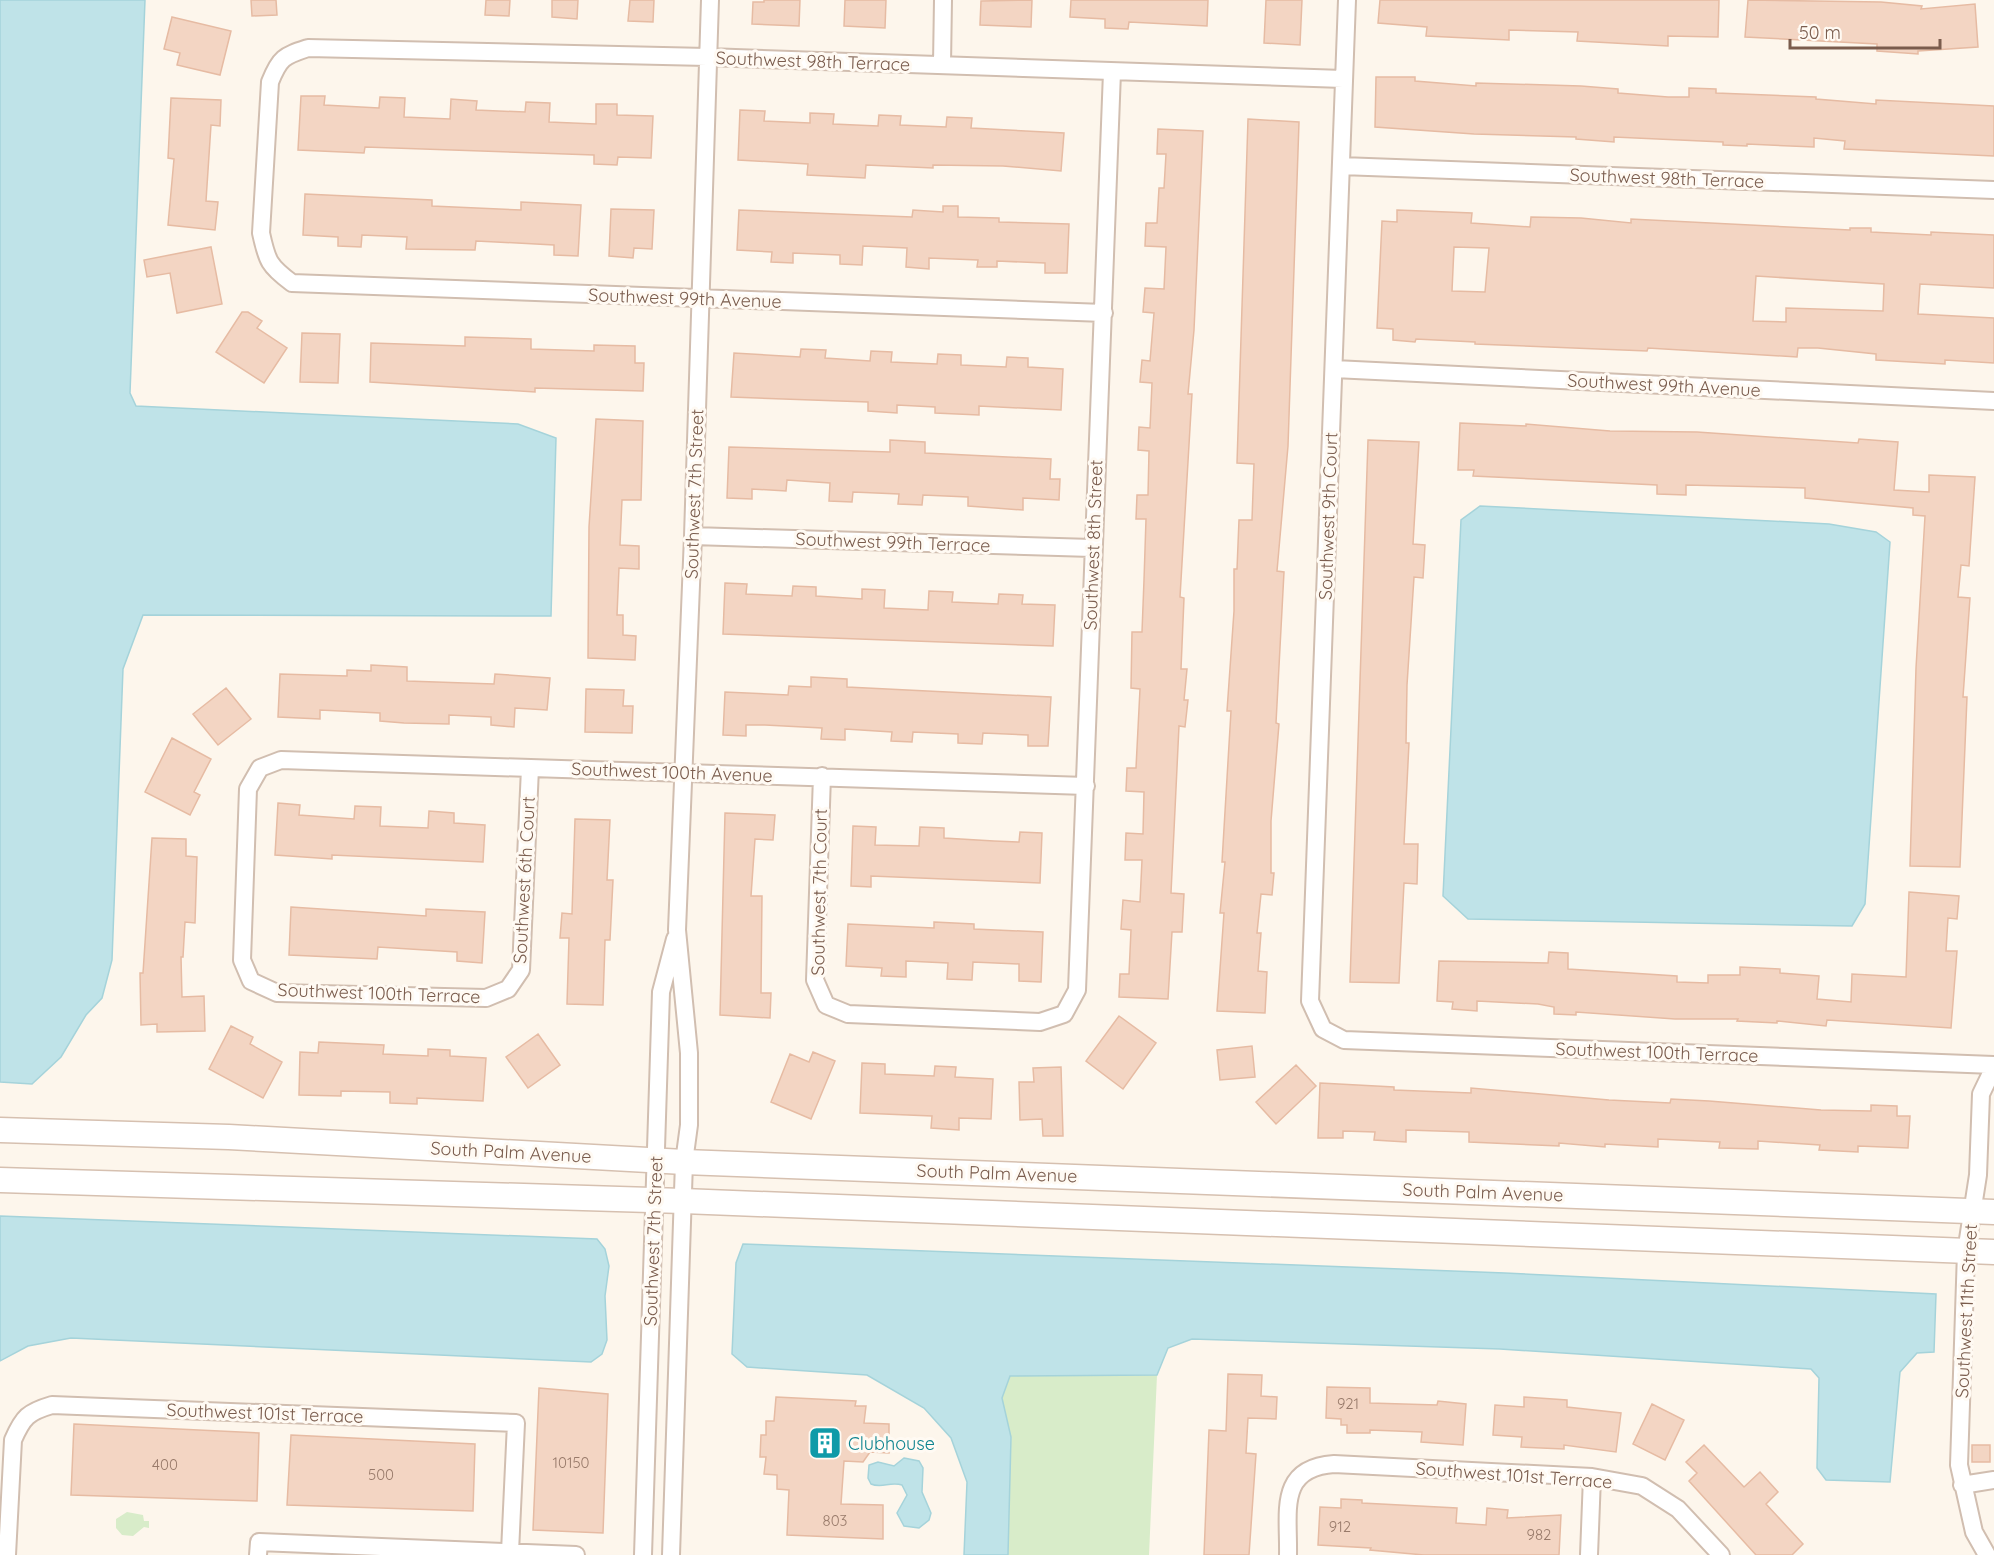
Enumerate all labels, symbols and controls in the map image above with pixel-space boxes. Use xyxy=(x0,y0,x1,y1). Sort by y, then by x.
scale bar xyxy=(1790,12,1940,50)
text: 50 m xyxy=(1799,21,1841,44)
street label: Southwest 98th Terrace xyxy=(715,46,911,76)
street label: Southwest 98th Terrace xyxy=(1569,163,1765,193)
street label: Southwest 99th Avenue xyxy=(588,283,782,313)
street label: Southwest 99th Avenue xyxy=(1567,368,1761,402)
street label: Southwest 7th Street xyxy=(680,408,708,580)
street label: Southwest 9th Court xyxy=(1314,432,1342,600)
street label: Southwest 8th Street xyxy=(1079,459,1107,631)
street label: Southwest 99th Terrace xyxy=(795,527,991,557)
street label: Southwest 100th Avenue xyxy=(571,757,773,787)
street label: Southwest 6th Court xyxy=(508,796,540,964)
street label: Southwest 7th Court xyxy=(806,808,832,976)
street label: Southwest 100th Terrace xyxy=(277,978,481,1008)
street label: Southwest 100th Terrace xyxy=(1555,1037,1759,1067)
street label: South Palm Avenue xyxy=(430,1136,592,1168)
street label: Southwest 7th Street xyxy=(639,1155,667,1327)
street label: South Palm Avenue xyxy=(916,1159,1078,1187)
street label: South Palm Avenue xyxy=(1402,1178,1564,1206)
street label: Southwest 11th Street xyxy=(1950,1223,1982,1399)
house number: 921 xyxy=(1337,1394,1359,1413)
street label: Southwest 101st Terrace xyxy=(166,1398,364,1428)
building icon: Clubhouse xyxy=(807,1425,843,1461)
place label: Clubhouse xyxy=(848,1432,935,1455)
house number: 10150 xyxy=(552,1453,590,1472)
house number: 400 xyxy=(152,1455,178,1474)
street label: Southwest 101st Terrace xyxy=(1415,1457,1613,1493)
house number: 500 xyxy=(368,1465,394,1484)
house number: 803 xyxy=(823,1511,848,1530)
house number: 912 xyxy=(1329,1517,1351,1536)
house number: 982 xyxy=(1527,1525,1551,1544)

